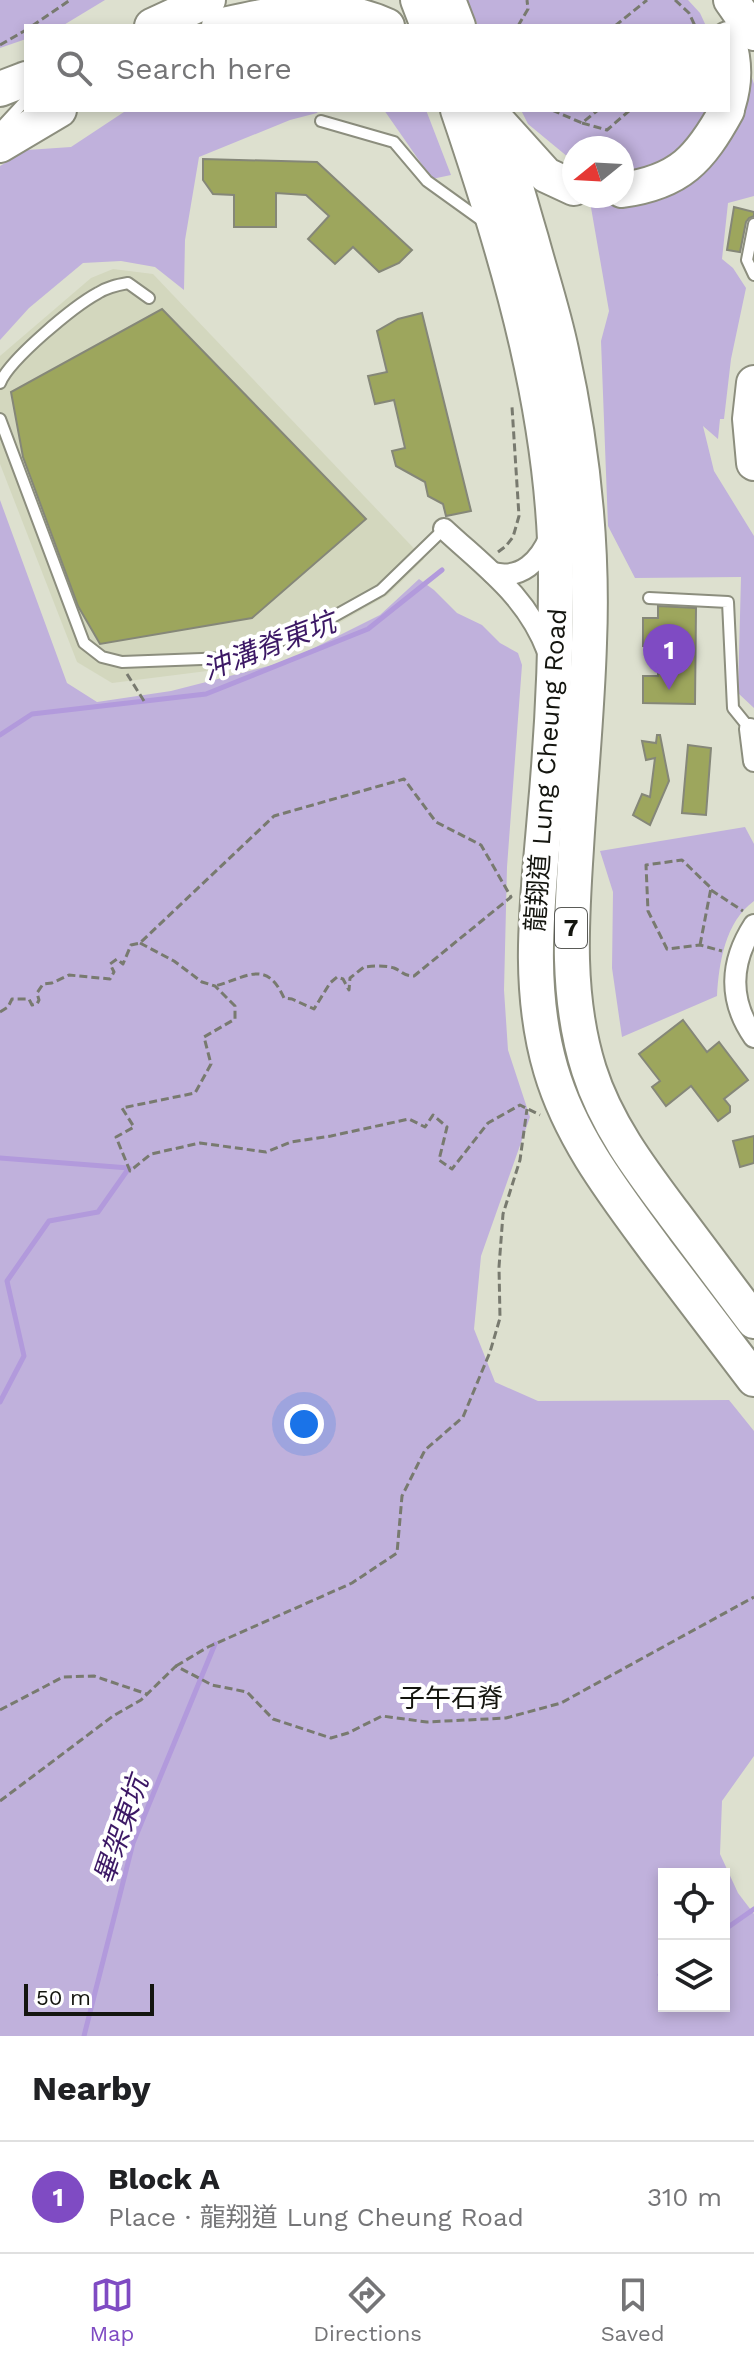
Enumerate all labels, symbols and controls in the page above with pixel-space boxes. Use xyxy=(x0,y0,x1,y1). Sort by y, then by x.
search box xyxy=(24,24,730,112)
icon: search xyxy=(52,46,96,90)
text: Search here xyxy=(116,51,292,86)
north arrow xyxy=(562,136,634,208)
water label: 沖溝脊東坑 xyxy=(198,604,344,686)
street label: 龍翔道 Lung Cheung Road xyxy=(520,607,572,933)
pin: 1 xyxy=(643,624,695,690)
road number: 7 xyxy=(555,908,587,948)
your location xyxy=(284,1404,324,1444)
street label: 子午石脊 xyxy=(399,1683,503,1713)
water label: 畢架東坑 xyxy=(87,1768,156,1888)
map controls xyxy=(658,1868,730,2012)
button: locate xyxy=(658,1868,730,1940)
button: layers xyxy=(658,1940,730,2012)
scale bar xyxy=(24,1980,154,2016)
text: 50 m xyxy=(36,1985,91,2010)
text: Nearby xyxy=(32,2068,151,2108)
text: Block A xyxy=(108,2161,220,2196)
text: 1 xyxy=(52,2182,64,2212)
text: 310 m xyxy=(647,2182,722,2212)
text: Place · 龍翔道 Lung Cheung Road xyxy=(108,2202,524,2232)
tab: Map xyxy=(89,2273,134,2346)
tab: Directions xyxy=(313,2273,422,2346)
tab: Saved xyxy=(601,2273,665,2346)

